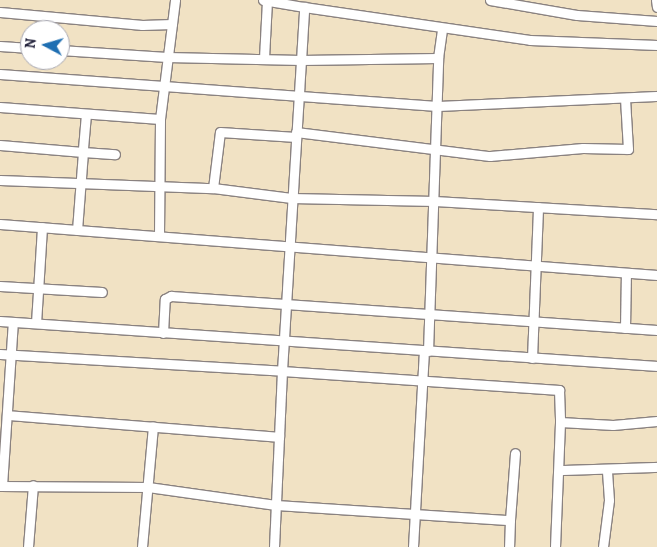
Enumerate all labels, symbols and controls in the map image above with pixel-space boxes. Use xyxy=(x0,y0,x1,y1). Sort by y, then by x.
north arrow xyxy=(20,20,70,70)
text: N xyxy=(21,37,41,50)

